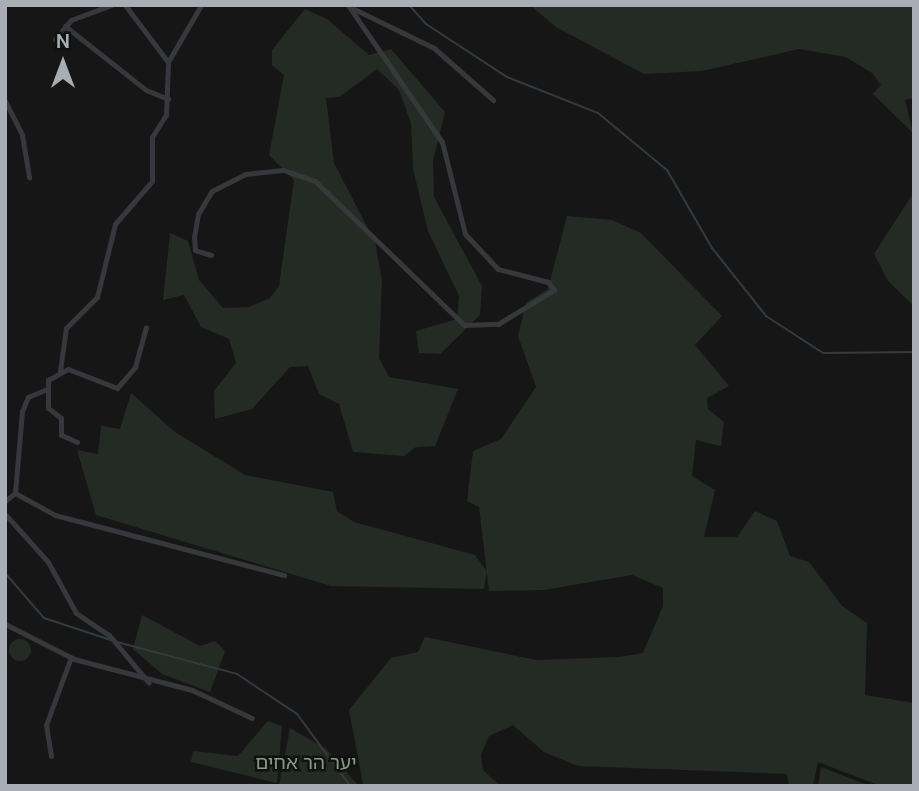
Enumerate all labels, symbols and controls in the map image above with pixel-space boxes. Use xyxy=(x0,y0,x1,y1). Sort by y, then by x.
north arrow xyxy=(28,28,98,98)
text: N xyxy=(56,29,70,54)
park label: יער הר אחים xyxy=(255,752,357,774)

